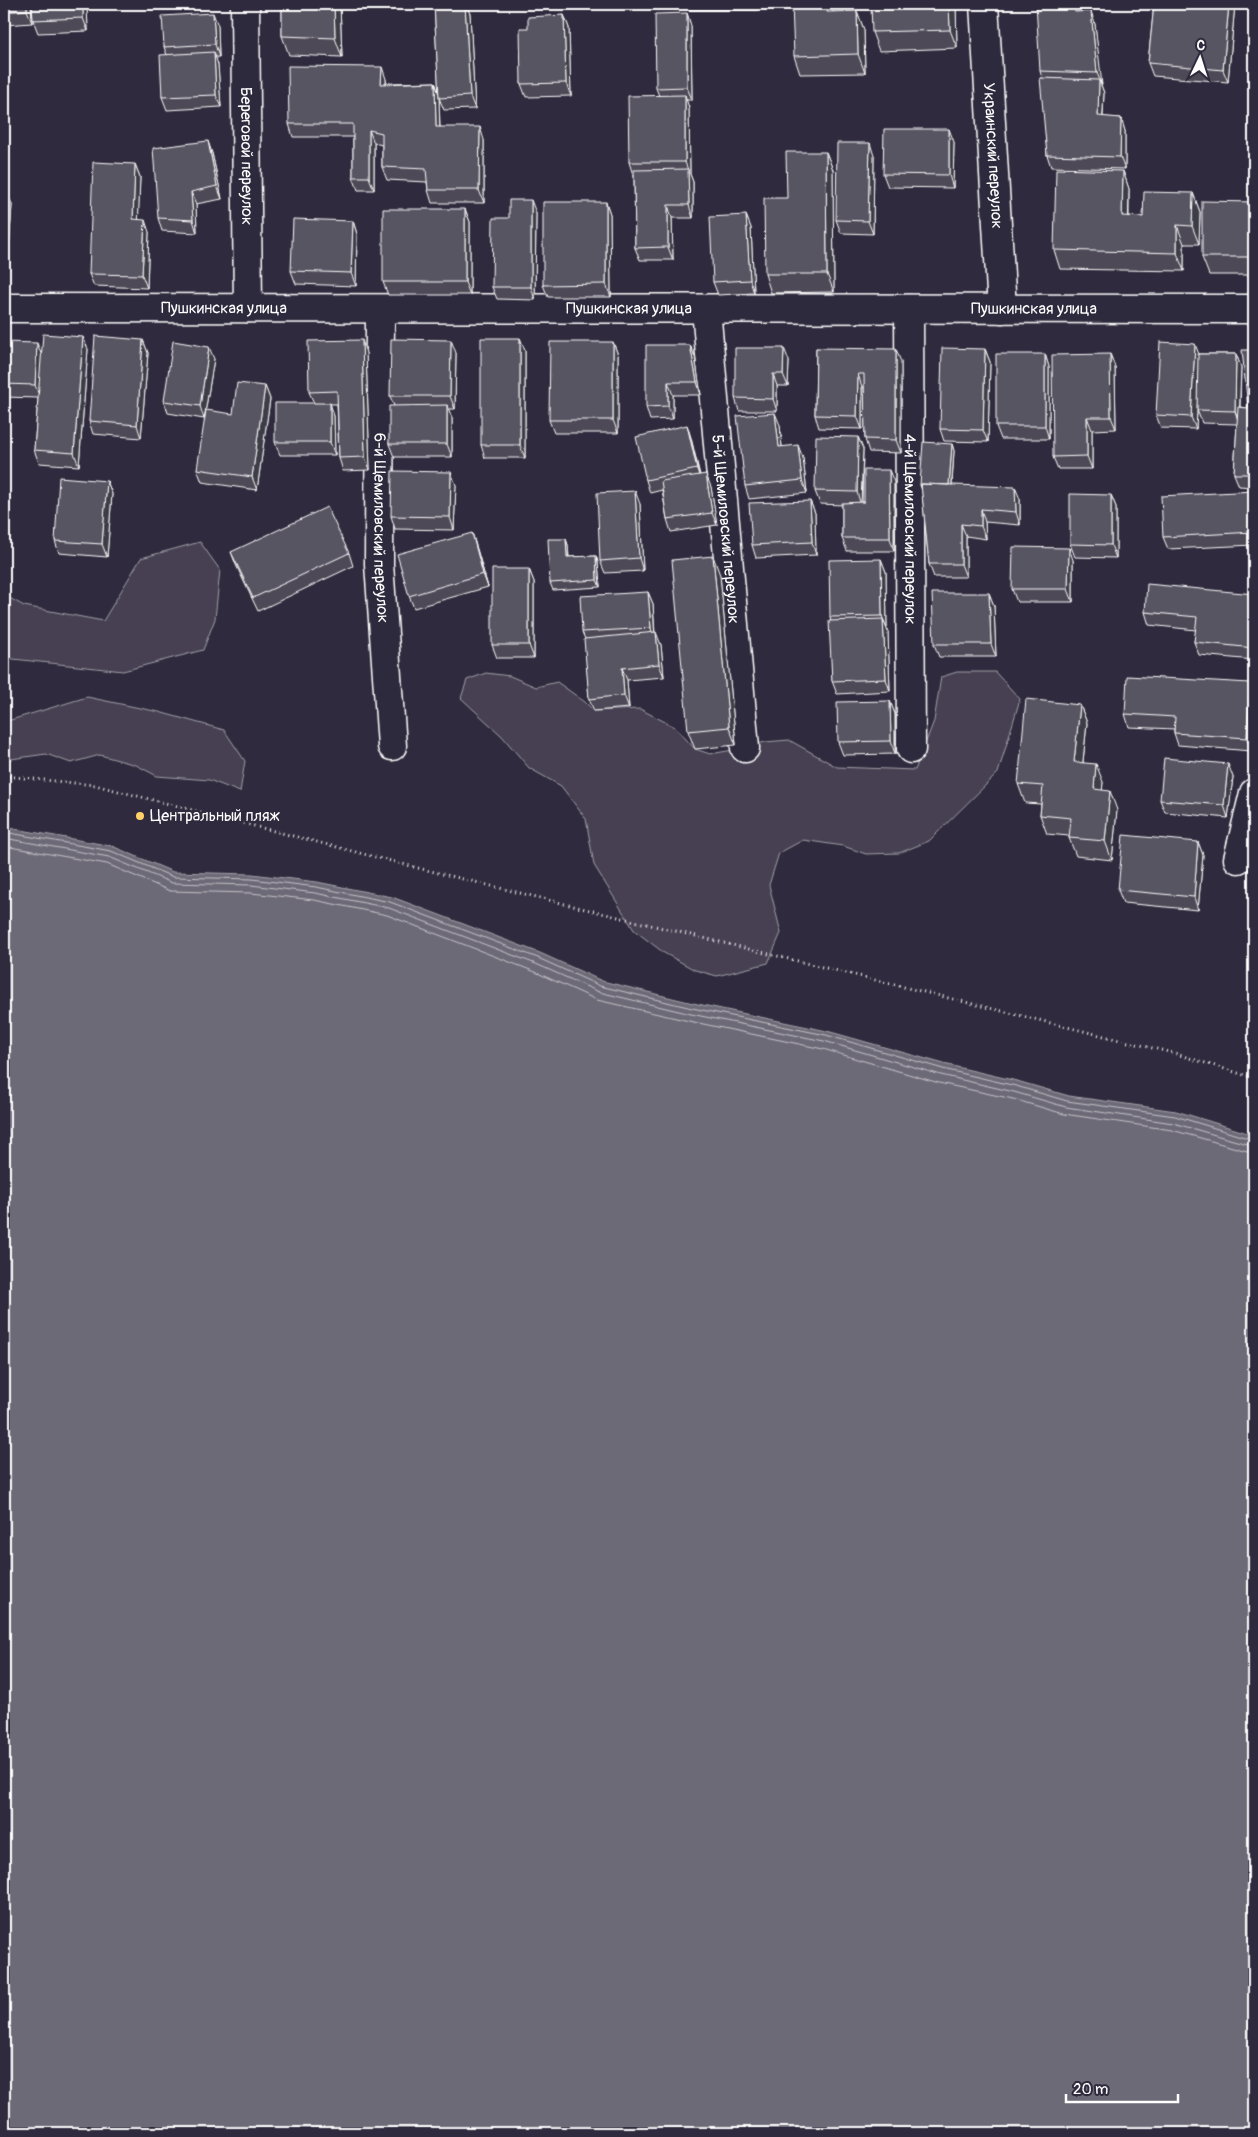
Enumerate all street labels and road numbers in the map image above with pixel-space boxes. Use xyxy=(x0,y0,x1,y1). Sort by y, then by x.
street label: Украинский переулок xyxy=(979,82,1007,229)
street label: Береговой переулок xyxy=(236,87,257,225)
street label: Пушкинская улица xyxy=(161,298,287,318)
street label: Пушкинская улица xyxy=(566,298,692,319)
street label: Пушкинская улица xyxy=(971,299,1097,319)
street label: 6-й Щемиловский переулок xyxy=(369,433,393,624)
street label: 5-й Щемиловский переулок xyxy=(707,434,744,625)
street label: 4-й Щемиловский переулок xyxy=(900,434,920,624)

